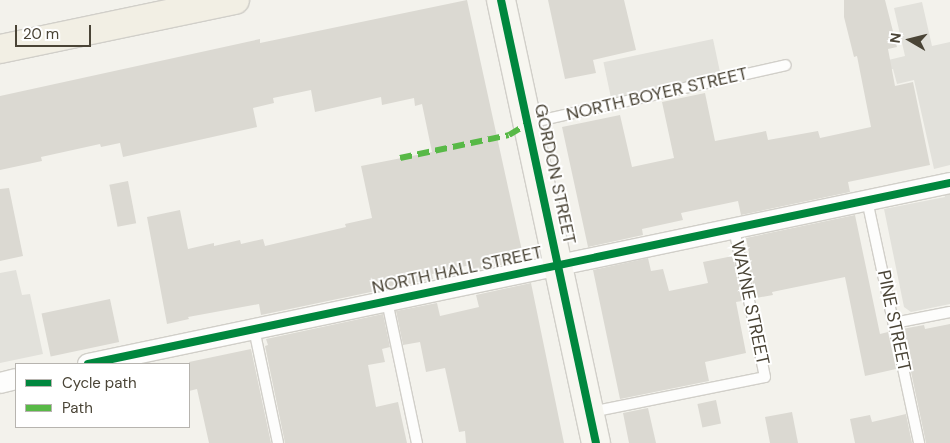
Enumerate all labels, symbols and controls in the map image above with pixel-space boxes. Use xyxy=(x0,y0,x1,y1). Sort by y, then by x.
scale bar xyxy=(18,15,94,47)
north arrow xyxy=(885,15,935,65)
text: 20 m xyxy=(23,24,59,44)
text: N xyxy=(886,32,905,44)
street label: NORTH BOYER STREET xyxy=(564,63,750,125)
street label: GORDON STREET xyxy=(530,102,580,246)
street label: WAYNE STREET xyxy=(726,239,774,367)
street label: NORTH HALL STREET xyxy=(370,241,544,299)
street label: PINE STREET xyxy=(873,268,915,374)
legend xyxy=(15,363,190,428)
text: Cycle path xyxy=(62,373,137,393)
text: Path xyxy=(62,398,93,418)

